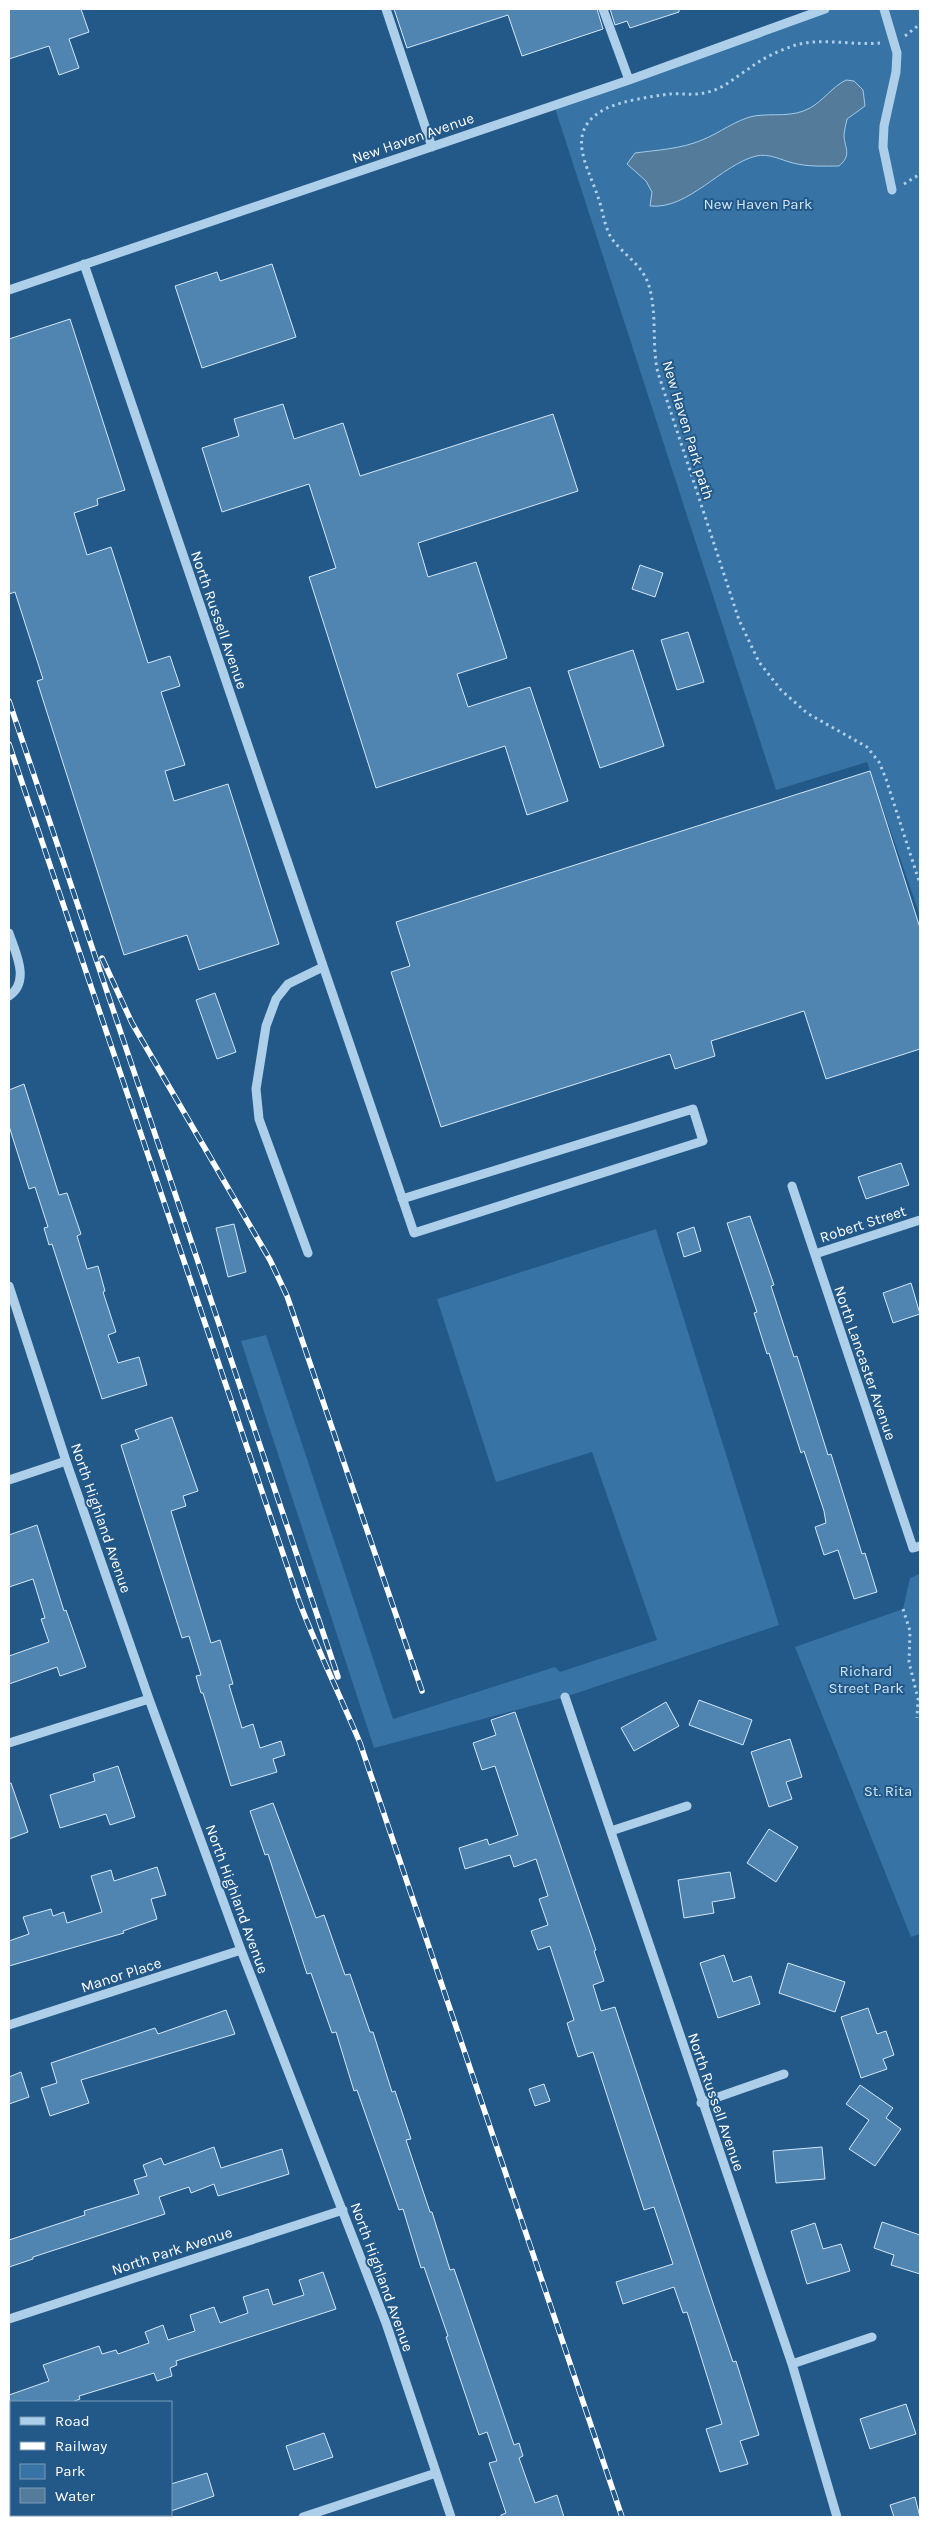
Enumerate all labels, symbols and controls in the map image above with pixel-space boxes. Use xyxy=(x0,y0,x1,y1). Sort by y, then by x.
street label: New Haven Avenue xyxy=(350,109,476,167)
park label: New Haven Park xyxy=(704,195,812,213)
street label: New Haven Park path xyxy=(658,358,718,502)
street label: North Russell Avenue xyxy=(187,548,251,692)
street label: Robert Street xyxy=(818,1201,909,1246)
street label: North Lancaster Avenue xyxy=(830,1283,900,1443)
street label: North Highland Avenue xyxy=(67,1441,135,1595)
park label: Richard Street Park xyxy=(828,1662,904,1697)
park label: St. Rita xyxy=(864,1782,912,1800)
street label: North Highland Avenue xyxy=(202,1822,272,1976)
street label: Manor Place xyxy=(79,1954,163,1996)
street label: North Russell Avenue xyxy=(684,2030,748,2174)
street label: North Highland Avenue xyxy=(347,2200,417,2354)
street label: North Park Avenue xyxy=(110,2223,234,2279)
legend xyxy=(10,2401,172,2516)
text: Road xyxy=(55,2412,90,2430)
text: Railway xyxy=(55,2437,107,2455)
text: Park xyxy=(55,2462,85,2480)
text: Water xyxy=(55,2487,96,2505)

